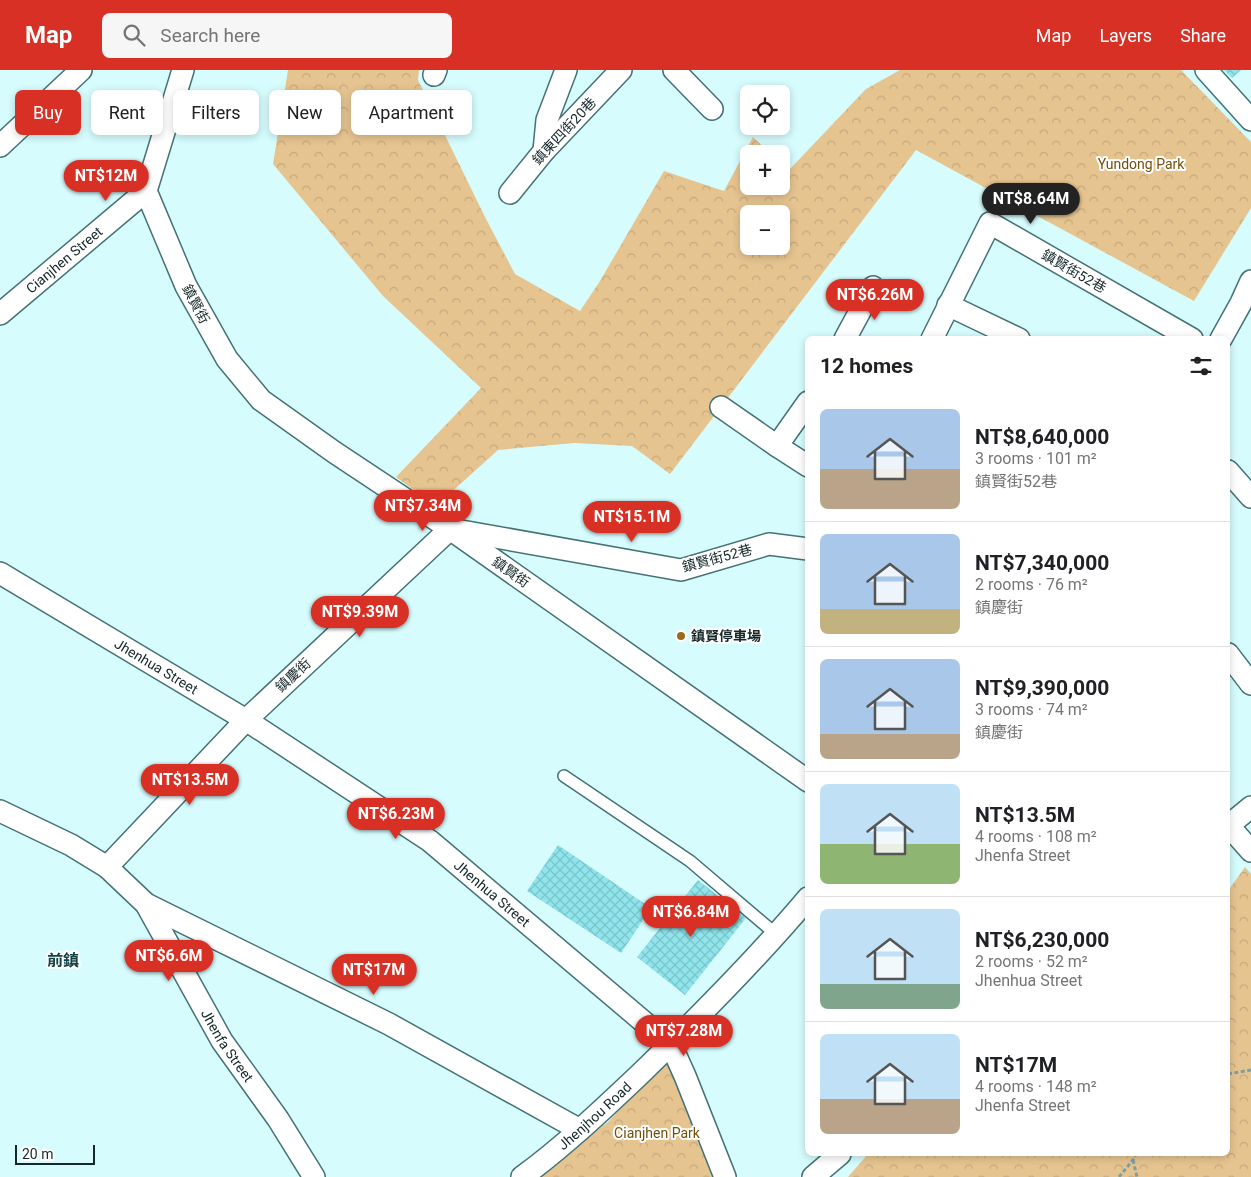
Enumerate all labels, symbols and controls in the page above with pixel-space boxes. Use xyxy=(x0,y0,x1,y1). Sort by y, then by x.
search box xyxy=(102,13,452,58)
text: Map xyxy=(25,21,72,49)
icon: search xyxy=(120,21,148,49)
text: Search here xyxy=(160,24,260,47)
text: Map xyxy=(1036,25,1071,46)
text: Layers xyxy=(1099,25,1152,46)
text: Share xyxy=(1180,25,1226,46)
map controls xyxy=(740,85,790,255)
button: locate xyxy=(740,85,790,135)
chip: Buy xyxy=(15,90,81,135)
chip: Rent xyxy=(91,90,163,135)
chip: Filters xyxy=(173,90,259,135)
chip: New xyxy=(269,90,341,135)
chip: Apartment xyxy=(351,90,472,135)
street label: 鎮東四街20巷 xyxy=(529,94,599,168)
button: + xyxy=(740,145,790,195)
park label: Yundong Park xyxy=(1098,156,1185,172)
pin: NT$12M xyxy=(65,160,147,202)
text: NT$12M xyxy=(75,166,137,185)
pin: NT$8.64M xyxy=(979,182,1083,225)
text: NT$8.64M xyxy=(993,189,1069,208)
button: − xyxy=(740,205,790,255)
street label: Cianjhen Street xyxy=(23,223,106,296)
street label: 鎮賢街52巷 xyxy=(1039,246,1109,296)
pin: NT$6.26M xyxy=(823,278,927,321)
street label: 鎮賢街 xyxy=(179,282,213,326)
text: NT$6.26M xyxy=(837,285,913,304)
icon: filters xyxy=(1187,352,1215,380)
text: 12 homes xyxy=(820,354,913,378)
text: NT$8,640,000 xyxy=(975,425,1109,449)
icon: home xyxy=(860,429,920,489)
text: 3 rooms · 101 m² xyxy=(975,449,1097,468)
text: 鎮賢街52巷 xyxy=(975,472,1057,491)
pin: NT$7.34M xyxy=(371,490,475,532)
text: NT$7.34M xyxy=(385,496,461,515)
pin: NT$15.1M xyxy=(580,500,684,543)
text: NT$15.1M xyxy=(594,507,670,526)
street label: 鎮賢街52巷 xyxy=(680,541,754,575)
text: NT$7,340,000 xyxy=(975,551,1109,575)
street label: 鎮賢街 xyxy=(489,553,533,591)
icon: home xyxy=(860,554,920,614)
text: 2 rooms · 76 m² xyxy=(975,575,1088,594)
pin: NT$9.39M xyxy=(308,596,412,638)
text: 鎮慶街 xyxy=(975,598,1023,617)
text: NT$9.39M xyxy=(322,602,398,621)
place label: 鎮賢停車場 xyxy=(691,628,761,644)
marker: 鎮賢停車場 xyxy=(675,630,687,642)
street label: Jhenhua Street xyxy=(112,635,201,698)
street label: 鎮慶街 xyxy=(272,655,314,695)
text: NT$9,390,000 xyxy=(975,676,1109,700)
icon: home xyxy=(860,679,920,739)
text: 3 rooms · 74 m² xyxy=(975,700,1088,719)
text: 鎮慶街 xyxy=(975,723,1023,742)
pin: NT$13.5M xyxy=(138,764,242,806)
text: NT$13.5M xyxy=(152,770,228,789)
pin: NT$6.23M xyxy=(344,798,448,840)
text: NT$13.5M xyxy=(975,803,1075,827)
text: NT$6.23M xyxy=(358,804,434,823)
icon: home xyxy=(860,804,920,864)
text: 4 rooms · 108 m² xyxy=(975,827,1097,846)
text: Jhenfa Street xyxy=(975,846,1070,865)
street label: Jhenhua Street xyxy=(451,857,533,930)
pin: NT$6.84M xyxy=(639,896,743,938)
text: NT$6.84M xyxy=(653,902,729,921)
text: NT$6,230,000 xyxy=(975,928,1109,952)
icon: home xyxy=(860,929,920,989)
pin: NT$6.6M xyxy=(123,940,215,982)
text: NT$6.6M xyxy=(135,946,203,965)
district label: 前鎮 xyxy=(47,951,79,970)
text: 2 rooms · 52 m² xyxy=(975,952,1088,971)
pin: NT$17M xyxy=(333,954,415,996)
text: NT$17M xyxy=(343,960,405,979)
text: Jhenhua Street xyxy=(975,971,1082,990)
street label: Jhenfa Street xyxy=(198,1006,257,1085)
pin: NT$7.28M xyxy=(632,1014,736,1057)
text: NT$7.28M xyxy=(646,1021,722,1040)
text: NT$17M xyxy=(975,1053,1057,1077)
icon: home xyxy=(860,1054,920,1114)
text: 4 rooms · 148 m² xyxy=(975,1077,1097,1096)
street label: Jhenjhou Road xyxy=(555,1079,635,1153)
text: Jhenfa Street xyxy=(975,1096,1070,1115)
park label: Cianjhen Park xyxy=(614,1125,701,1141)
scale bar xyxy=(15,1142,95,1165)
text: 20 m xyxy=(22,1146,54,1162)

